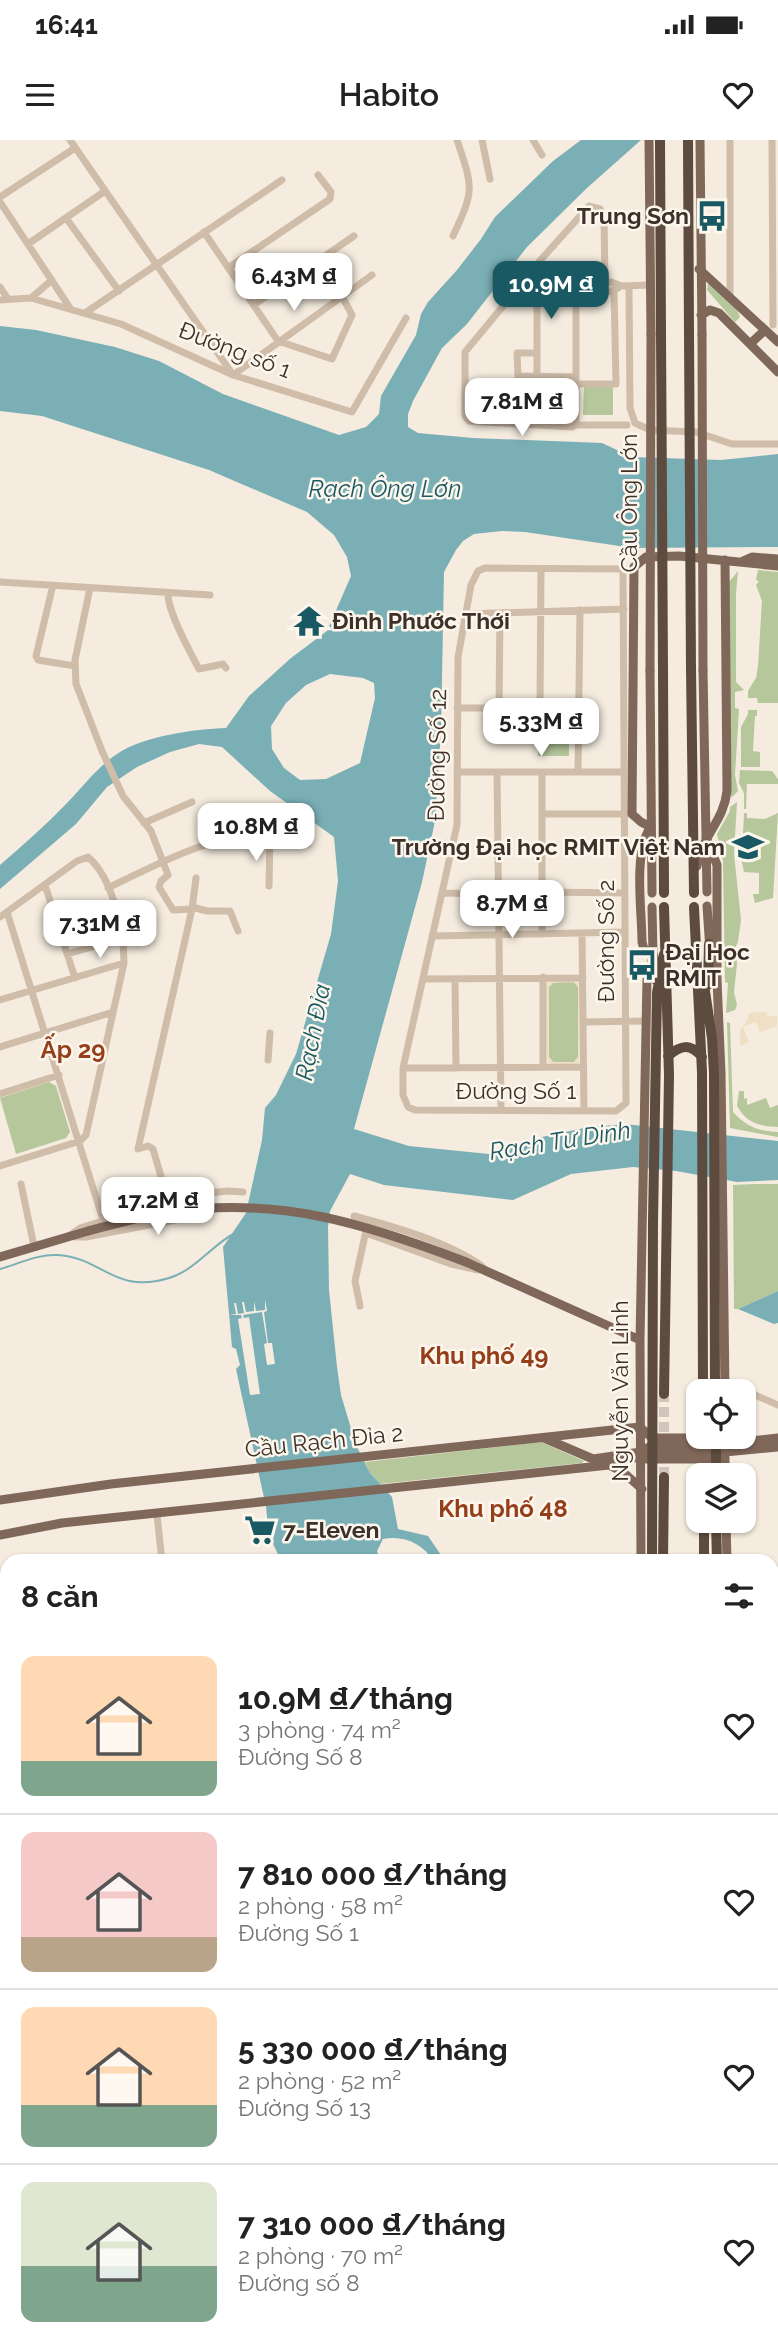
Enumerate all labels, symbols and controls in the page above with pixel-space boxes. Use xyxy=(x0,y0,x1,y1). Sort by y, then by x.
text: 16:41 xyxy=(35,10,98,40)
icon: menu xyxy=(21,76,59,114)
text: Habito xyxy=(339,76,439,113)
icon: heart xyxy=(719,76,757,114)
bus stop icon: Trung Sơn xyxy=(695,199,729,233)
place label: Trung Sơn xyxy=(577,202,689,229)
pin: 6.43M ₫ xyxy=(229,254,359,313)
text: 6.43M ₫ xyxy=(251,262,337,289)
pin: 10.9M ₫ xyxy=(486,262,616,321)
text: 10.9M ₫ xyxy=(509,270,593,297)
street label: Đường số 1 xyxy=(175,316,295,383)
pin: 7.81M ₫ xyxy=(457,378,587,438)
text: 7.81M ₫ xyxy=(481,387,563,414)
street label: Cầu Ông Lớn xyxy=(615,433,642,573)
water label: Rạch Ông Lớn xyxy=(309,474,461,503)
temple icon: Đình Phước Thới xyxy=(292,604,326,638)
place label: Đình Phước Thới xyxy=(332,607,510,634)
street label: Đường Số 12 xyxy=(422,688,451,822)
pin: 5.33M ₫ xyxy=(476,698,606,758)
text: 5.33M ₫ xyxy=(499,707,583,734)
pin: 10.8M ₫ xyxy=(191,804,321,863)
text: 10.8M ₫ xyxy=(214,812,298,839)
school or university icon: Trường Đại học RMIT Việt Nam xyxy=(731,830,765,864)
place label: Trường Đại học RMIT Việt Nam xyxy=(392,833,725,860)
pin: 8.7M ₫ xyxy=(455,880,569,940)
street label: Đường Số 2 xyxy=(592,880,619,1002)
text: 8.7M ₫ xyxy=(476,889,548,916)
pin: 7.31M ₫ xyxy=(35,900,165,960)
text: 7.31M ₫ xyxy=(59,909,141,936)
place label: Đại Học RMIT xyxy=(665,938,750,991)
bus stop icon: Đại Học RMIT xyxy=(625,948,659,982)
water label: Rạch Đỉa xyxy=(289,981,336,1083)
district label: Ấp 29 xyxy=(41,1033,105,1064)
street label: Đường Số 1 xyxy=(456,1077,577,1104)
water label: Rạch Tư Dinh xyxy=(487,1115,633,1166)
pin: 17.2M ₫ xyxy=(93,1178,223,1237)
text: 17.2M ₫ xyxy=(117,1186,199,1213)
street label: Nguyễn Văn Linh xyxy=(606,1300,633,1482)
district label: Khu phố 49 xyxy=(420,1341,549,1370)
map controls xyxy=(686,1379,756,1533)
button: locate xyxy=(686,1379,756,1449)
street label: Cầu Rạch Đỉa 2 xyxy=(243,1419,405,1462)
button: layers xyxy=(686,1463,756,1533)
district label: Khu phố 48 xyxy=(438,1494,568,1523)
supermarket icon: 7-Eleven xyxy=(243,1513,277,1547)
place label: 7-Eleven xyxy=(283,1516,379,1543)
icon: filters xyxy=(720,1577,758,1615)
text: 8 căn xyxy=(21,1579,99,1614)
text: 10.9M ₫/tháng xyxy=(238,1681,453,1716)
icon: home xyxy=(77,1684,161,1768)
icon: heart xyxy=(720,1707,758,1745)
text: 3 phòng · 74 m² xyxy=(238,1716,401,1743)
text: Đường Số 8 xyxy=(238,1743,363,1770)
text: 7 810 000 ₫/tháng xyxy=(238,1857,507,1892)
icon: home xyxy=(77,1860,161,1944)
icon: heart xyxy=(720,1883,758,1921)
text: 2 phòng · 58 m² xyxy=(238,1892,403,1919)
text: Đường Số 1 xyxy=(238,1919,359,1946)
text: 5 330 000 ₫/tháng xyxy=(238,2032,508,2067)
icon: home xyxy=(77,2035,161,2119)
icon: heart xyxy=(720,2058,758,2096)
text: 2 phòng · 52 m² xyxy=(238,2067,401,2094)
text: Đường Số 13 xyxy=(238,2094,371,2121)
text: 7 310 000 ₫/tháng xyxy=(238,2207,506,2242)
icon: home xyxy=(77,2210,161,2294)
icon: heart xyxy=(720,2233,758,2271)
text: 2 phòng · 70 m² xyxy=(238,2242,403,2269)
text: Đường số 8 xyxy=(238,2269,360,2296)

